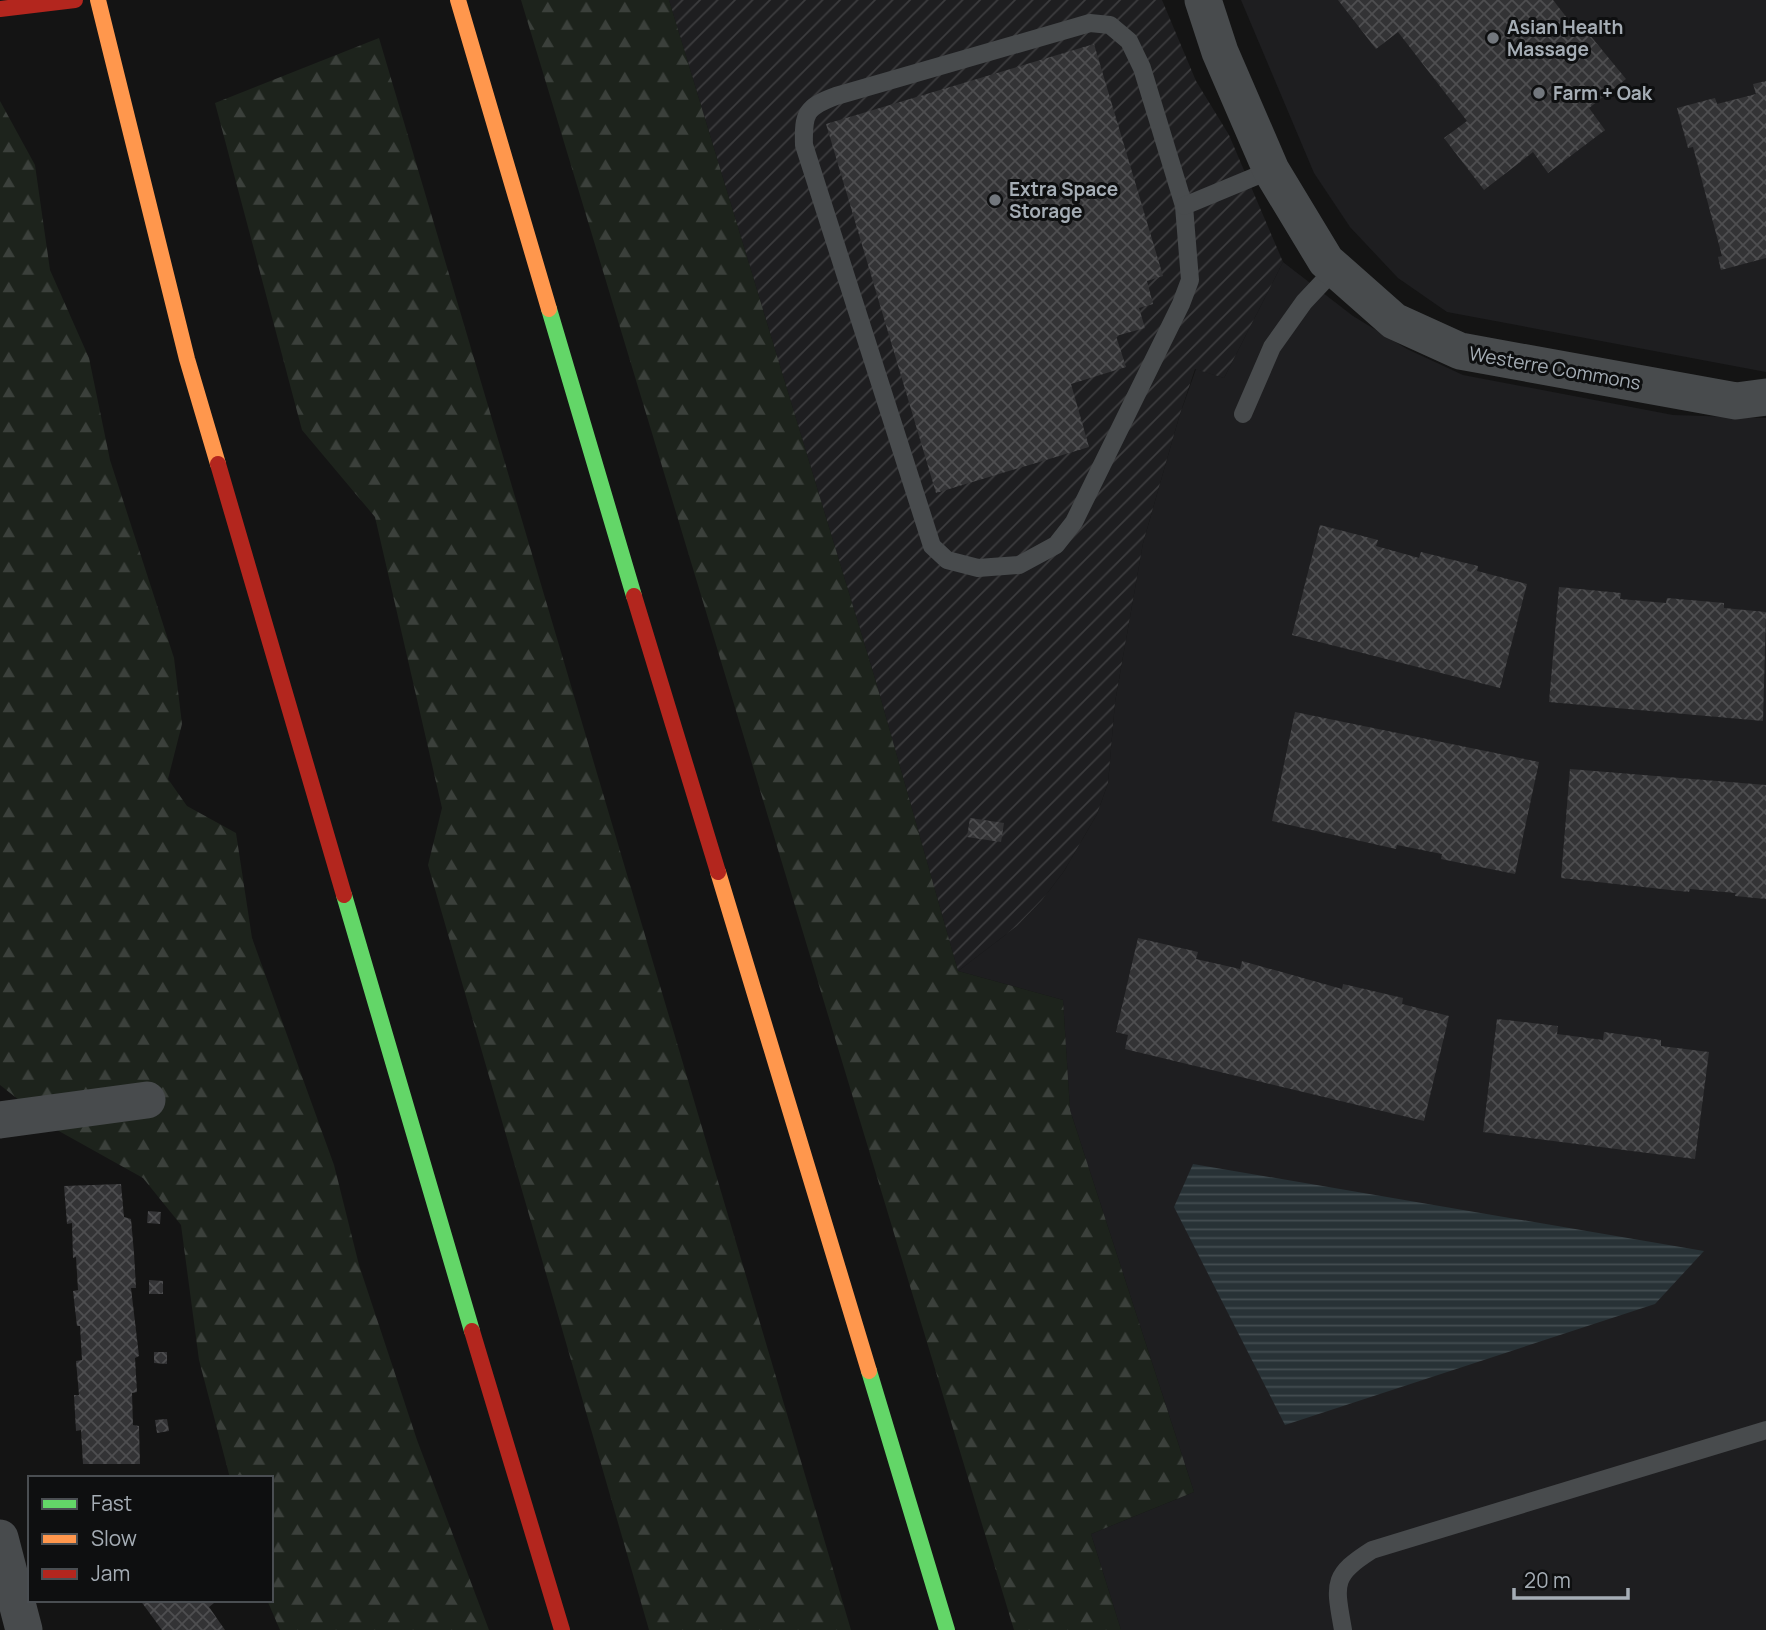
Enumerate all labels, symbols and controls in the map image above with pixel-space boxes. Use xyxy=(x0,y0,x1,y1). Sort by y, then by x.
place label: Asian Health Massage xyxy=(1507,14,1623,62)
marker: Asian Health Massage xyxy=(1485,30,1501,46)
place label: Farm + Oak xyxy=(1553,80,1653,106)
marker: Farm + Oak xyxy=(1531,85,1547,101)
place label: Extra Space Storage xyxy=(1009,176,1118,224)
marker: Extra Space Storage xyxy=(987,192,1003,208)
street label: Westerre Commons xyxy=(1467,340,1643,396)
legend xyxy=(28,1476,273,1602)
text: Fast xyxy=(91,1489,132,1517)
text: Slow xyxy=(91,1524,137,1552)
scale bar xyxy=(1514,1556,1628,1600)
text: Jam xyxy=(91,1559,130,1587)
text: 20 m xyxy=(1524,1566,1571,1594)

